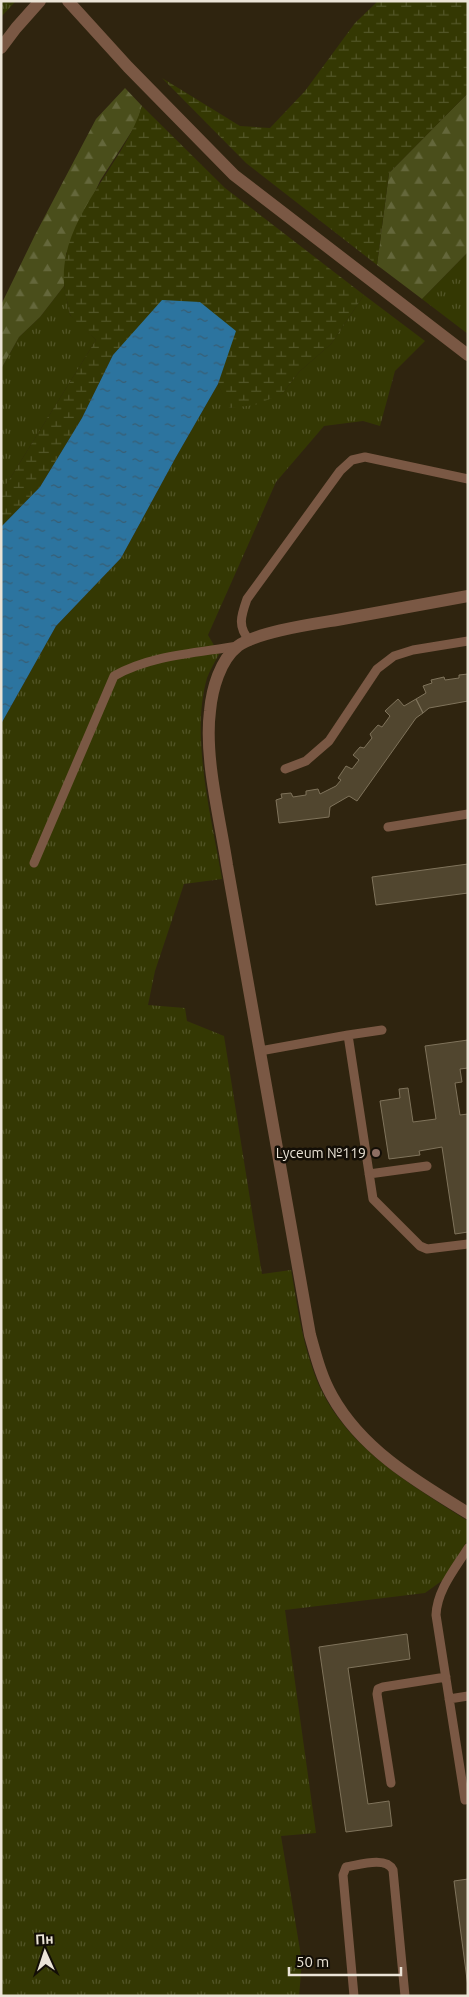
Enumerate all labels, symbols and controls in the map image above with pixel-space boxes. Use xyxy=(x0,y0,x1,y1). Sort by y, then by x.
place label: Lyceum №119 xyxy=(276,1145,366,1161)
marker: Lyceum №119 xyxy=(370,1147,382,1159)
north arrow xyxy=(20,1927,70,1977)
text: Пн xyxy=(35,1931,54,1947)
scale bar xyxy=(289,1944,402,1976)
text: 50 m xyxy=(296,1953,329,1970)

